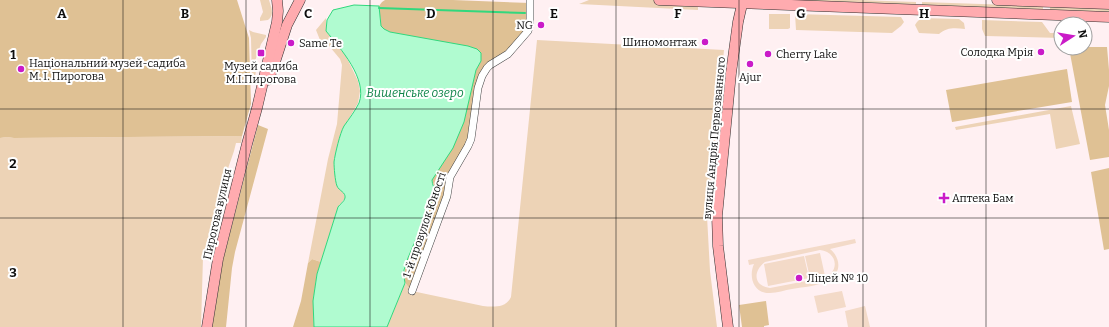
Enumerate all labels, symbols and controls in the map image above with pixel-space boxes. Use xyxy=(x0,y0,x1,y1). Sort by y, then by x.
text: A xyxy=(57,6,67,21)
text: B xyxy=(181,6,189,21)
text: C xyxy=(304,6,312,21)
text: D xyxy=(426,6,436,21)
text: E xyxy=(550,6,558,21)
text: F xyxy=(674,6,682,21)
text: G xyxy=(796,6,806,21)
text: H xyxy=(919,6,929,21)
north arrow xyxy=(1053,16,1093,56)
place label: NG xyxy=(516,19,533,32)
marker: NG xyxy=(536,20,546,30)
text: N xyxy=(1075,29,1090,40)
place label: Шиномонтаж xyxy=(622,36,698,49)
place label: Same Te xyxy=(299,37,342,50)
marker: Шиномонтаж xyxy=(700,37,710,47)
marker: Same Te xyxy=(286,38,296,48)
place label: Солодка Мрія xyxy=(961,46,1033,59)
text: 1 xyxy=(10,47,16,62)
marker: Солодка Мрія xyxy=(1036,47,1046,57)
marker: Музей садиба М.І.Пирогова xyxy=(256,48,266,58)
place label: Cherry Lake xyxy=(776,48,837,61)
marker: Cherry Lake xyxy=(763,49,773,59)
street label: вулиця Андрія Первозванного xyxy=(701,56,728,220)
place label: Національний музей-садиба М. І. Пирогова xyxy=(29,57,186,83)
marker: Ajur xyxy=(745,59,755,69)
place label: Музей садиба М.І.Пирогова xyxy=(224,60,298,86)
marker: Національний музей-садиба М. І. Пирогова xyxy=(16,64,26,74)
place label: Ajur xyxy=(739,71,761,84)
water label: Вишенське озеро xyxy=(366,86,464,100)
text: 2 xyxy=(9,156,17,171)
street label: Пирогова вулиця xyxy=(201,167,234,261)
street label: 1-й провулок Юності xyxy=(400,170,449,280)
place label: Аптека Бам xyxy=(952,192,1013,205)
marker: Аптека Бам xyxy=(939,193,949,203)
text: 3 xyxy=(9,265,17,280)
place label: Ліцей № 10 xyxy=(807,272,868,285)
marker: Ліцей № 10 xyxy=(794,273,804,283)

